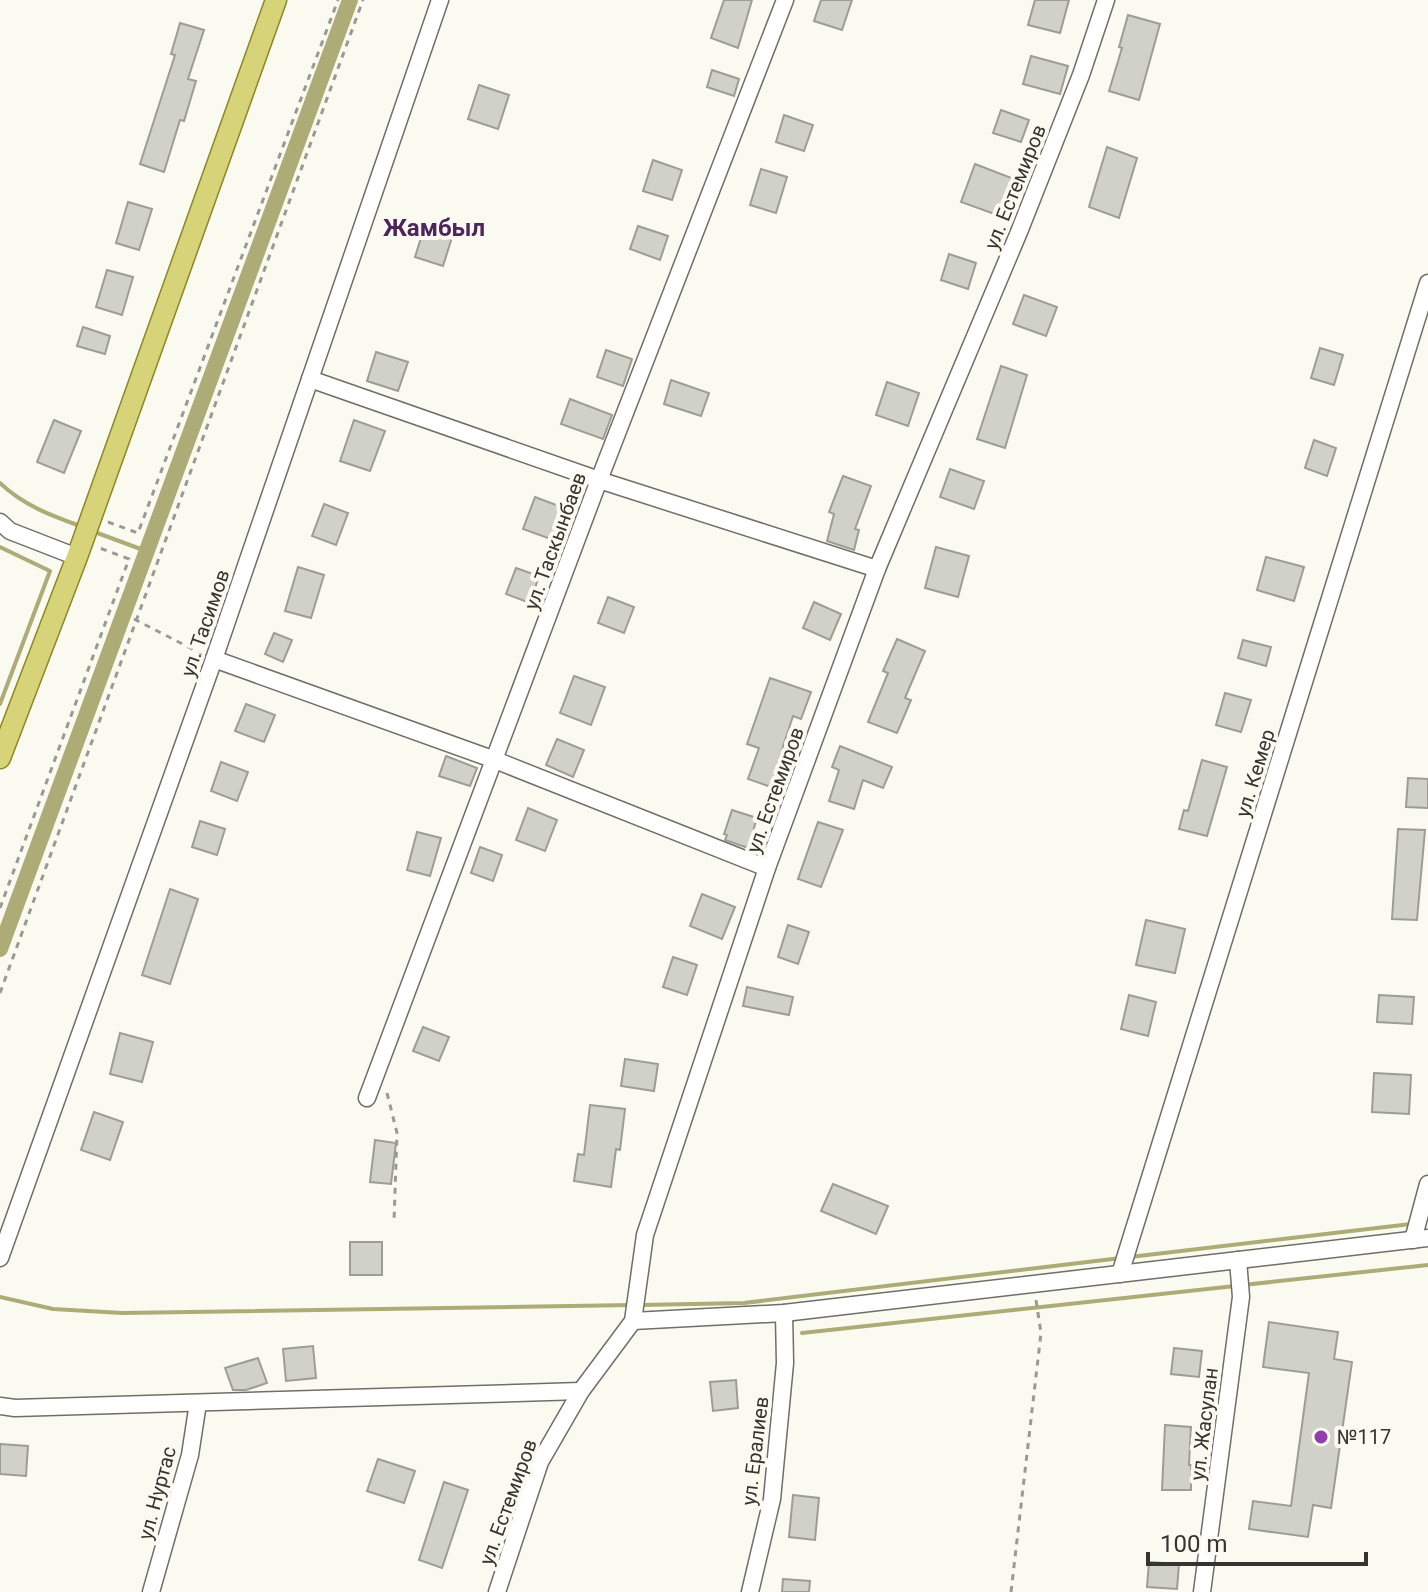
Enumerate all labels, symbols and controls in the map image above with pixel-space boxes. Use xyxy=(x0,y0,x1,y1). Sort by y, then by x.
street label: ул. Естемиров xyxy=(979,121,1051,253)
district label: Жамбыл xyxy=(383,214,485,242)
street label: ул. Таскынбаев xyxy=(519,469,591,613)
street label: ул. Тасимов xyxy=(175,566,235,680)
street label: ул. Естемиров xyxy=(741,724,809,856)
street label: ул. Кемер xyxy=(1230,726,1280,820)
street label: ул. Жасулан xyxy=(1185,1366,1223,1482)
street label: ул. Ералиев xyxy=(736,1395,774,1507)
place label: №117 xyxy=(1337,1425,1391,1449)
marker: №117 xyxy=(1312,1428,1330,1446)
street label: ул. Естемиров xyxy=(474,1436,542,1568)
street label: ул. Нуртас xyxy=(133,1444,181,1542)
scale bar xyxy=(1148,1516,1366,1566)
text: 100 m xyxy=(1160,1530,1227,1558)

